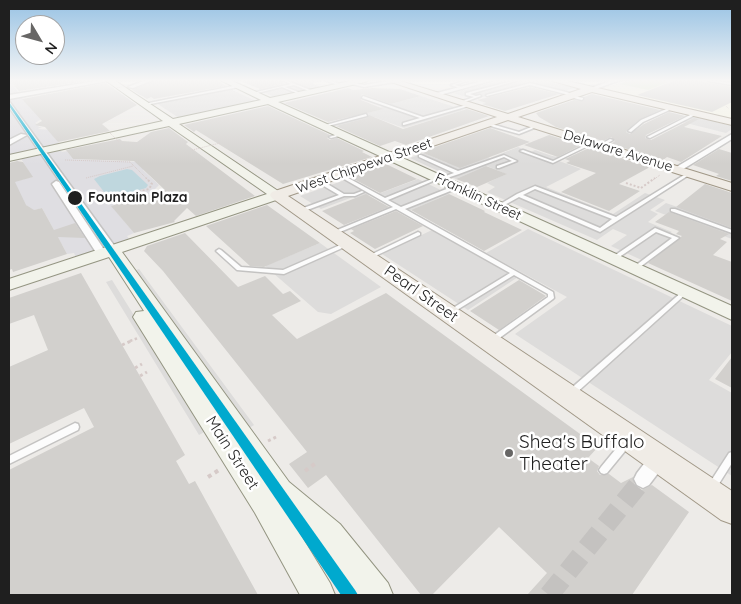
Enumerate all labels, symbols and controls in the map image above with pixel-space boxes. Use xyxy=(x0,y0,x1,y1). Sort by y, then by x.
north arrow xyxy=(15,15,65,65)
text: N xyxy=(41,39,61,58)
street label: Delaware Avenue xyxy=(561,126,675,176)
street label: West Chippewa Street xyxy=(294,135,434,197)
street label: Franklin Street xyxy=(432,170,524,224)
marker: Fountain Plaza xyxy=(66,189,84,207)
place label: Fountain Plaza xyxy=(88,190,188,206)
street label: Pearl Street xyxy=(380,261,462,327)
street label: Main Street xyxy=(201,413,263,493)
place label: Shea's Buffalo Theater xyxy=(519,431,645,475)
marker: Shea's Buffalo Theater xyxy=(503,447,515,459)

